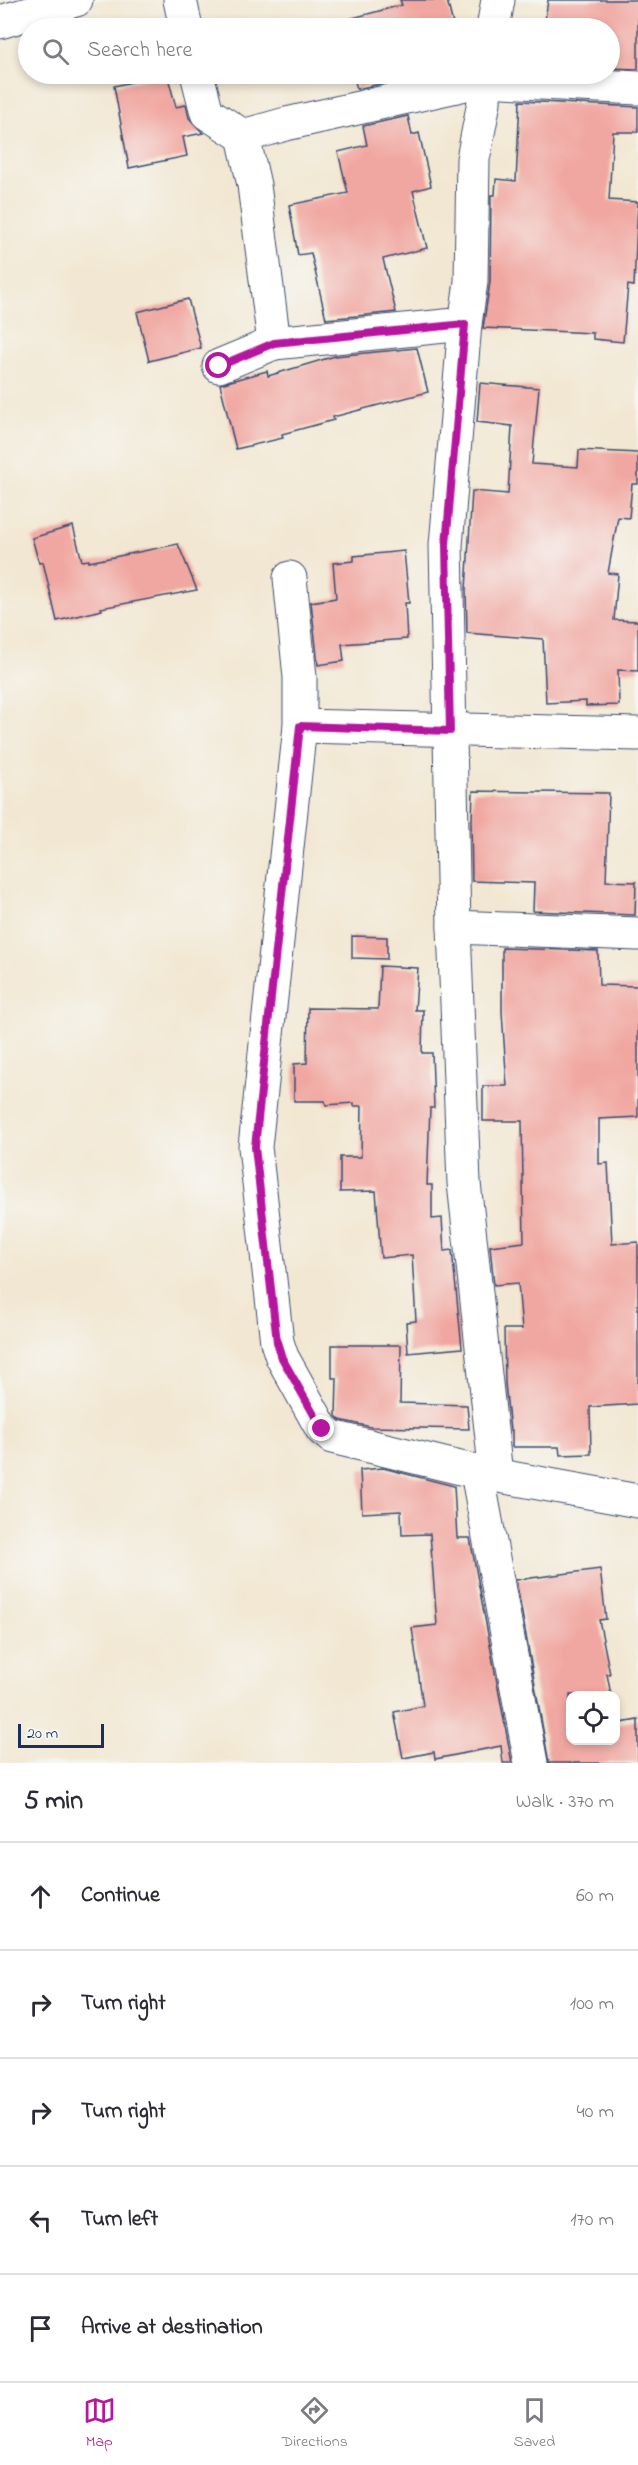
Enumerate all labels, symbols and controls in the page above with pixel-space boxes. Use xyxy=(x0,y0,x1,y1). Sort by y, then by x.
search box xyxy=(18,18,620,84)
icon: search xyxy=(39,35,72,68)
text: Search here xyxy=(87,35,192,67)
route start xyxy=(205,352,231,378)
route end xyxy=(308,1415,334,1441)
map controls xyxy=(566,1691,620,1745)
button: locate xyxy=(566,1691,620,1745)
scale bar xyxy=(18,1721,104,1748)
text: 20 m xyxy=(27,1722,58,1746)
text: 5 min xyxy=(24,1783,83,1821)
text: Walk · 370 m xyxy=(516,1788,614,1817)
icon: ahead xyxy=(24,1880,57,1913)
text: Continue xyxy=(81,1880,160,1912)
text: 60 m xyxy=(576,1882,614,1911)
icon: right xyxy=(24,1988,57,2021)
text: Turn right xyxy=(81,1988,166,2020)
text: 100 m xyxy=(570,1990,614,2019)
icon: right xyxy=(24,2096,57,2129)
text: Turn right xyxy=(81,2096,166,2128)
text: 40 m xyxy=(577,2098,614,2127)
icon: left xyxy=(24,2204,57,2237)
text: Turn left xyxy=(81,2204,158,2236)
text: 170 m xyxy=(570,2206,614,2235)
icon: arrive xyxy=(24,2312,57,2345)
text: Arrive at destination xyxy=(81,2312,263,2344)
tab: Map xyxy=(83,2394,116,2454)
tab: Directions xyxy=(281,2394,348,2454)
tab: Saved xyxy=(513,2394,555,2454)

